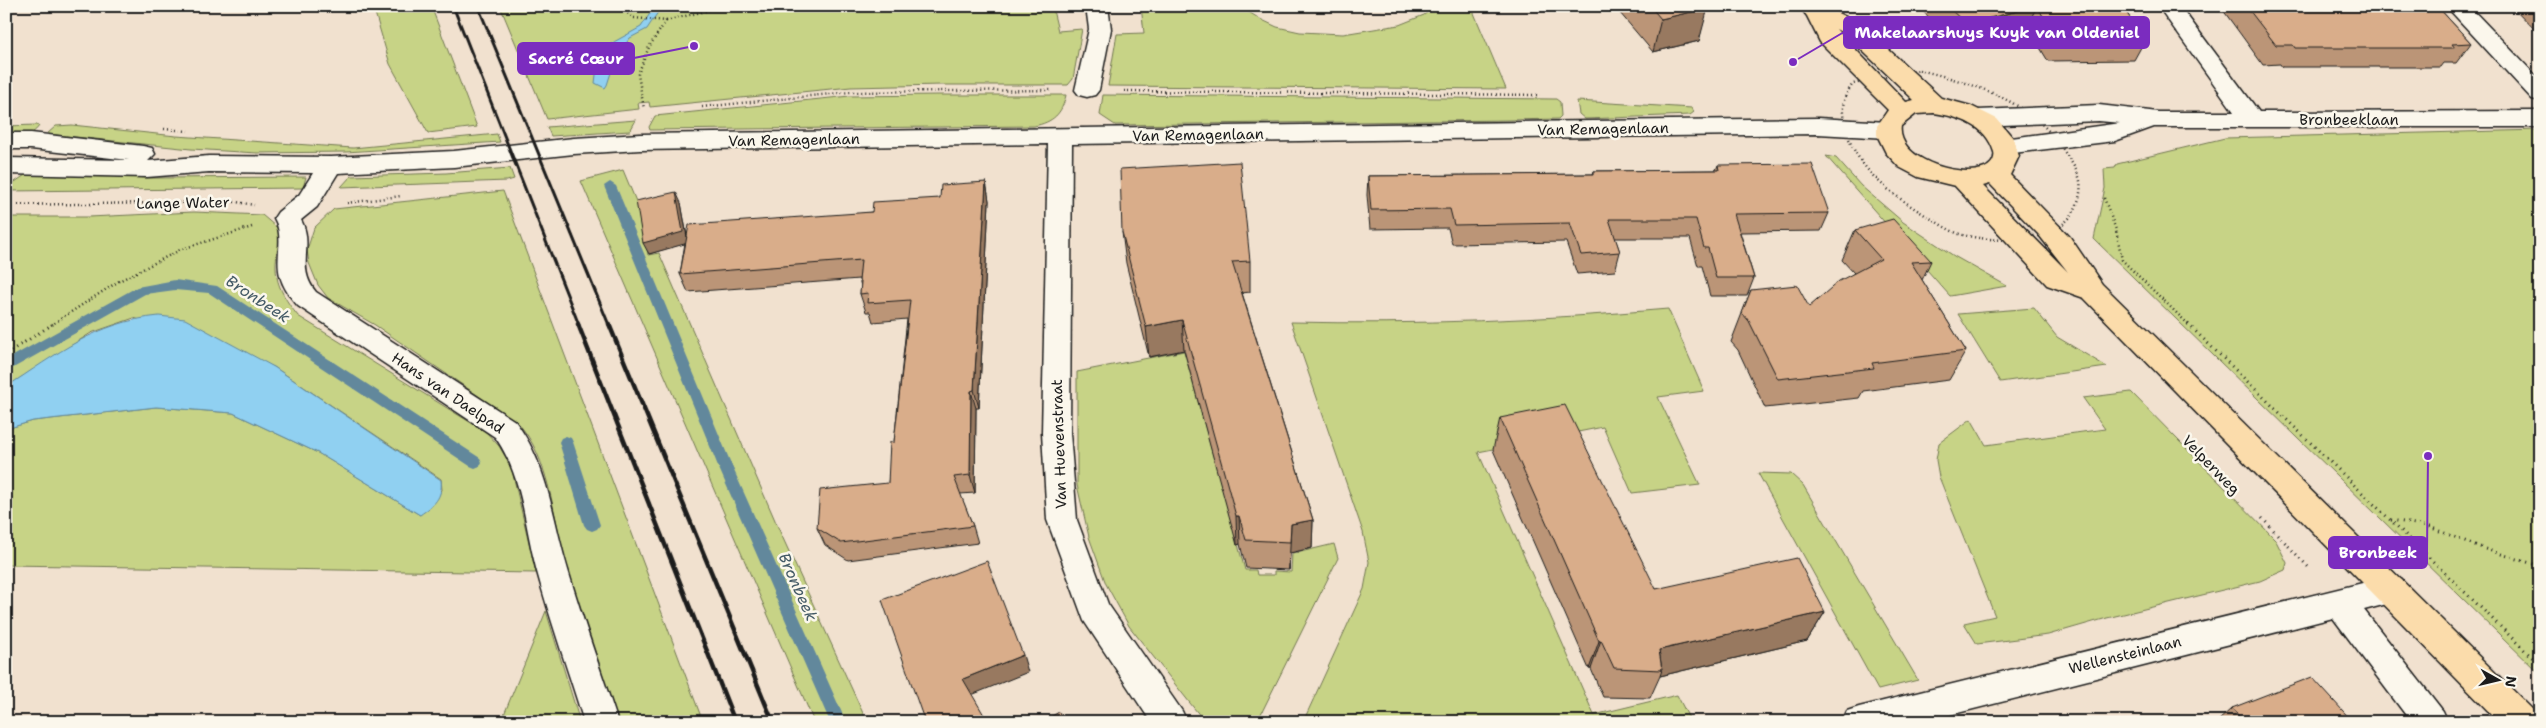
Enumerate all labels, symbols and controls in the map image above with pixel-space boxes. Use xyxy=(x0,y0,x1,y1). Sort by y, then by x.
callout: Makelaarshuys Kuyk van Oldeniel xyxy=(1844,17,2149,48)
text: Makelaarshuys Kuyk van Oldeniel xyxy=(1854,22,2140,43)
callout: Sacré Cœur xyxy=(518,43,634,74)
text: Sacré Cœur xyxy=(528,48,624,69)
street label: Bronbeeklaan xyxy=(2299,110,2399,130)
street label: Van Remagenlaan xyxy=(1537,118,1669,140)
street label: Van Remagenlaan xyxy=(1132,124,1264,146)
street label: Van Remagenlaan xyxy=(728,129,860,151)
street label: Lange Water xyxy=(136,192,230,214)
water label: Bronbeek xyxy=(222,270,294,328)
street label: Hans van Daelpad xyxy=(388,348,509,439)
street label: Van Huevenstraat xyxy=(1047,379,1071,509)
street label: Velperweg xyxy=(2177,431,2245,499)
callout: Bronbeek xyxy=(2329,537,2427,568)
text: Bronbeek xyxy=(2339,542,2417,563)
water label: Bronbeek xyxy=(774,550,822,624)
street label: Wellensteinlaan xyxy=(2067,631,2183,679)
north arrow xyxy=(2474,656,2524,706)
text: N xyxy=(2501,675,2521,689)

